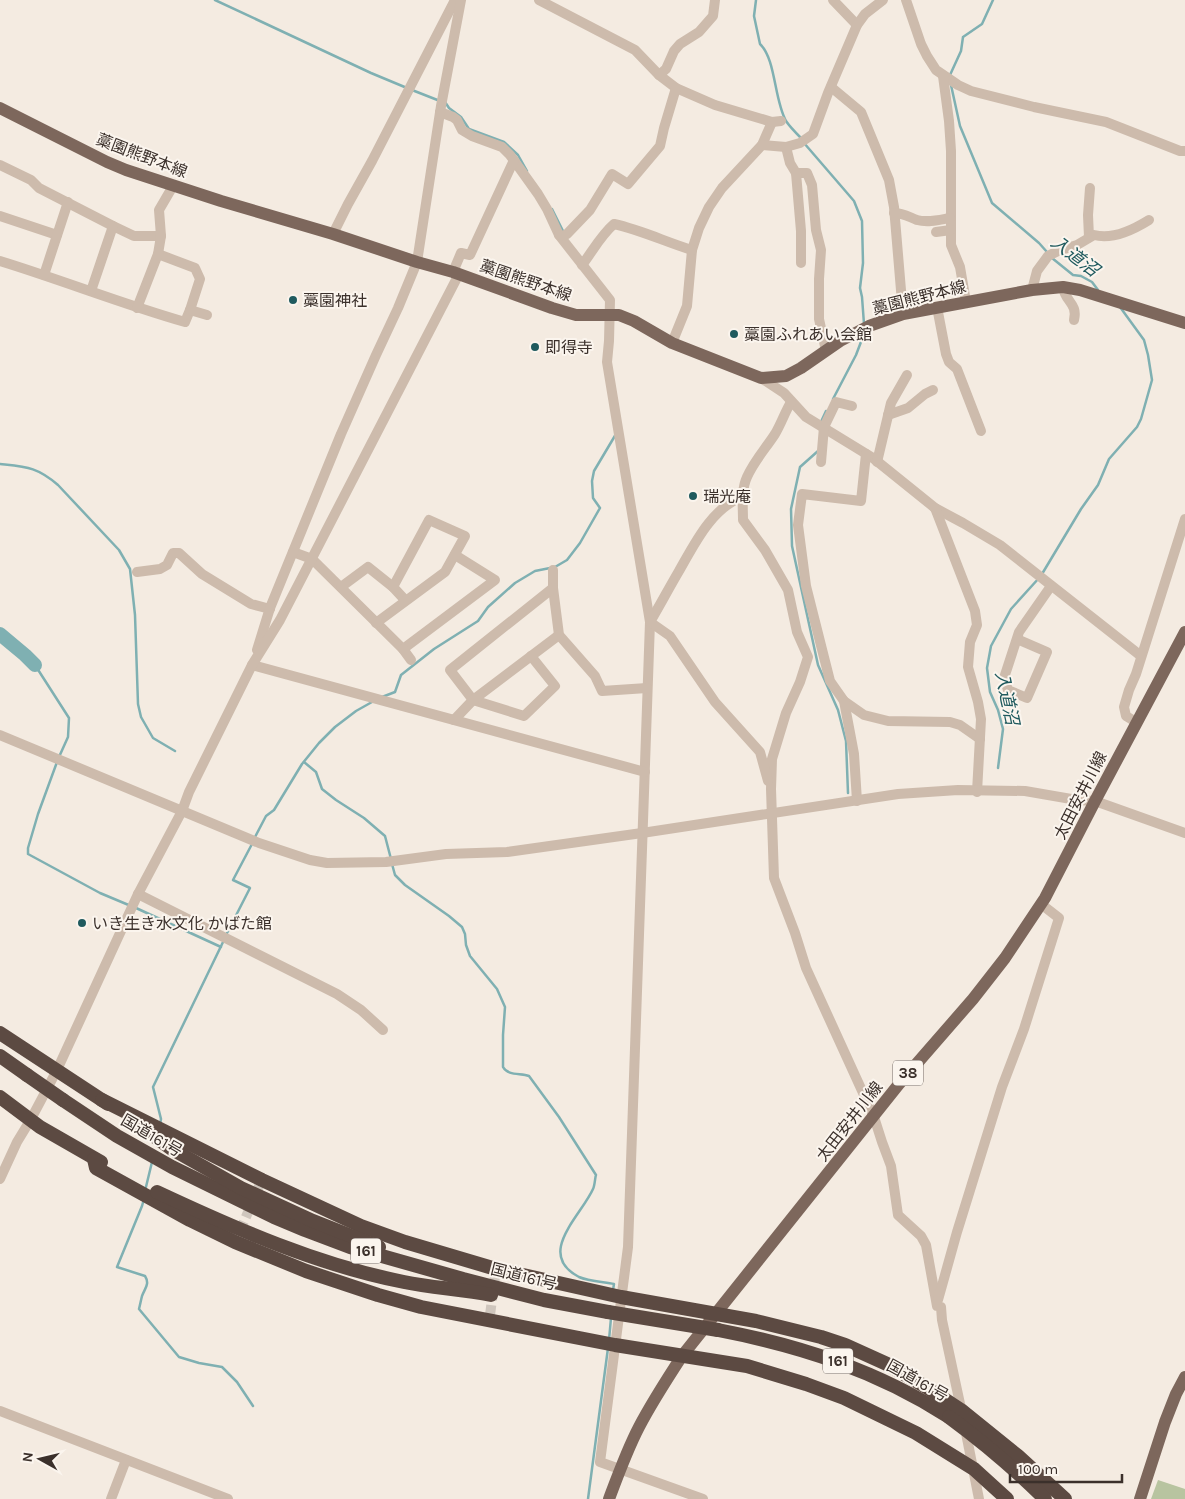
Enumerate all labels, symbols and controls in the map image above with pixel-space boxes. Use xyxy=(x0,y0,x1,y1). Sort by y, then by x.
street label: 藁園熊野本線 xyxy=(94,129,190,182)
water label: 入道沼 xyxy=(1047,231,1106,283)
street label: 藁園熊野本線 xyxy=(477,256,574,305)
street label: 藁園熊野本線 xyxy=(870,277,968,318)
place label: 藁園神社 xyxy=(303,291,367,310)
marker: 藁園神社 xyxy=(287,294,299,306)
place label: 藁園ふれあい会館 xyxy=(744,325,872,344)
marker: 藁園ふれあい会館 xyxy=(728,328,740,340)
place label: 即得寺 xyxy=(545,338,593,357)
marker: 即得寺 xyxy=(529,341,541,353)
place label: 瑞光庵 xyxy=(703,487,751,506)
marker: 瑞光庵 xyxy=(687,490,699,502)
water label: 入道沼 xyxy=(991,669,1024,730)
street label: 太田安井川線 xyxy=(1050,748,1111,842)
place label: いき生き水文化 かばた館 xyxy=(92,914,272,933)
marker: いき生き水文化 かばた館 xyxy=(76,917,88,929)
road number: 38 xyxy=(893,1060,923,1086)
street label: 太田安井川線 xyxy=(812,1078,886,1165)
street label: 国道161号 xyxy=(118,1110,186,1161)
road number: 161 xyxy=(351,1238,381,1264)
street label: 国道161号 xyxy=(489,1259,559,1294)
road number: 161 xyxy=(823,1348,853,1374)
street label: 国道161号 xyxy=(884,1356,952,1405)
north arrow xyxy=(15,1434,65,1484)
text: N xyxy=(19,1451,37,1463)
scale bar xyxy=(1010,1452,1122,1484)
text: 100 m xyxy=(1018,1460,1058,1478)

